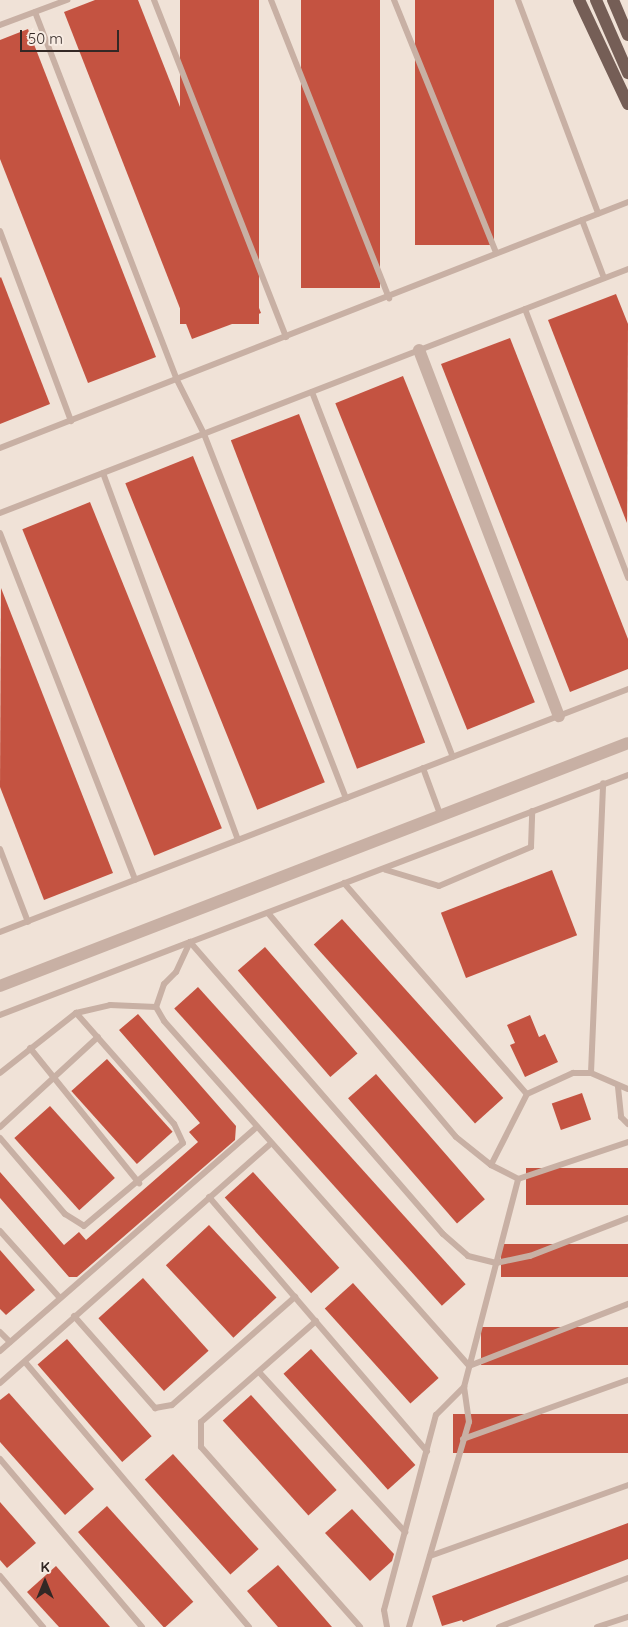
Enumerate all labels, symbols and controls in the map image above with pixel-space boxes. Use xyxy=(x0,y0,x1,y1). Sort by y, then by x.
scale bar xyxy=(22,20,121,52)
text: 50 m xyxy=(28,29,63,48)
north arrow xyxy=(20,1557,70,1607)
text: K xyxy=(40,1558,50,1576)

